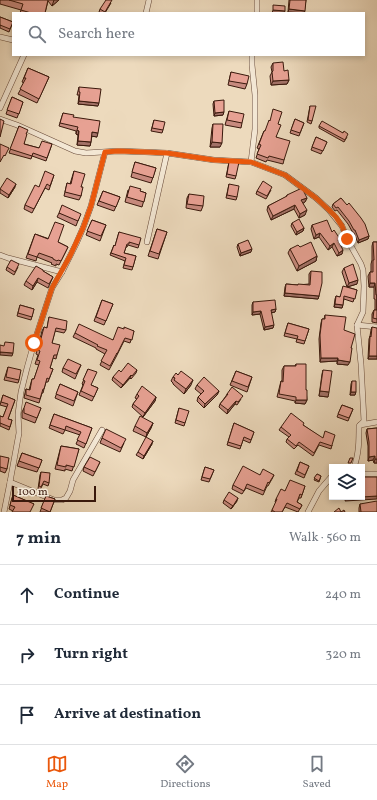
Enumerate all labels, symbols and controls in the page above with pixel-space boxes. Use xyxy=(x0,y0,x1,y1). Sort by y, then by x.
search box xyxy=(12,12,365,56)
icon: search xyxy=(26,23,48,45)
text: Search here xyxy=(58,24,135,45)
route end xyxy=(338,230,356,248)
route start xyxy=(25,334,43,352)
map controls xyxy=(329,464,365,500)
button: layers xyxy=(329,464,365,500)
scale bar xyxy=(12,484,96,503)
text: 100 m xyxy=(18,485,48,500)
text: 7 min xyxy=(16,527,61,550)
text: Walk · 560 m xyxy=(289,529,361,547)
icon: ahead xyxy=(16,584,38,606)
text: Continue xyxy=(54,584,119,605)
text: 240 m xyxy=(325,586,361,604)
icon: right xyxy=(16,644,38,666)
text: Turn right xyxy=(54,644,128,665)
text: 320 m xyxy=(326,646,361,664)
icon: arrive xyxy=(16,704,38,726)
text: Arrive at destination xyxy=(54,704,201,725)
tab: Map xyxy=(46,753,68,792)
tab: Directions xyxy=(160,753,211,792)
tab: Saved xyxy=(303,753,331,792)

